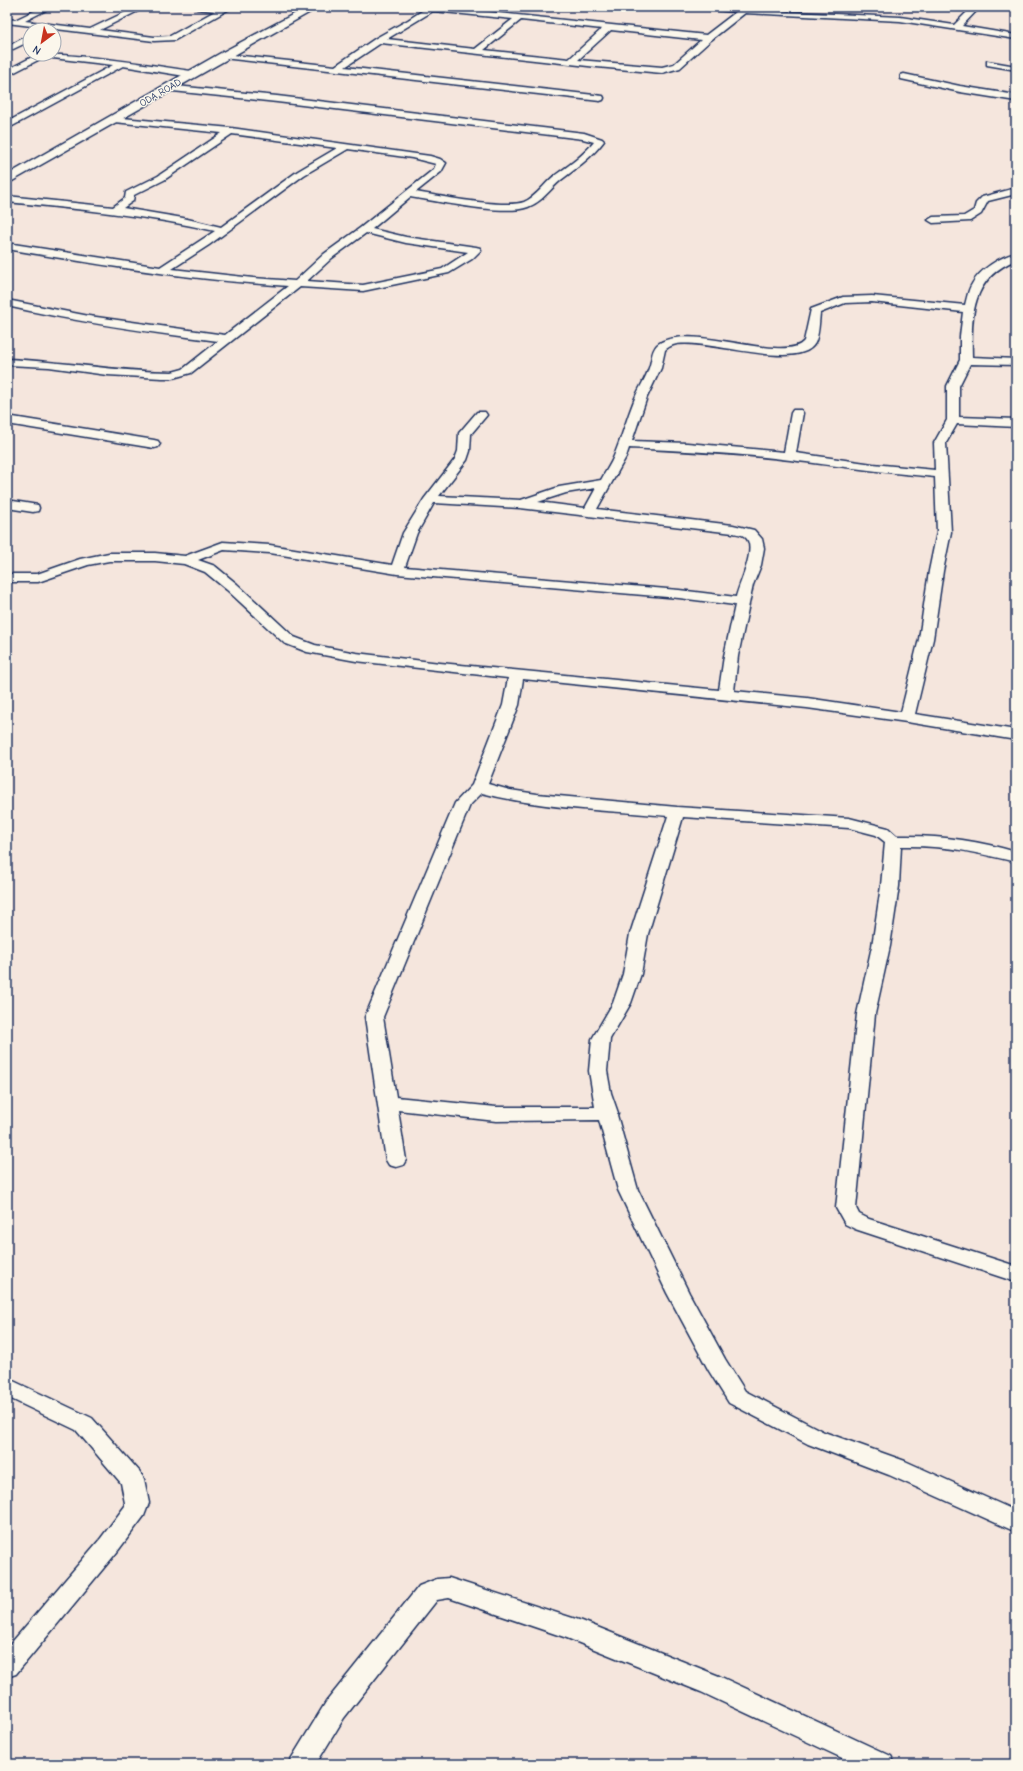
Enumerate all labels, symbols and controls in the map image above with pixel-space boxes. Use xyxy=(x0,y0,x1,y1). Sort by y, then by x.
north arrow xyxy=(22,22,62,62)
text: N xyxy=(30,43,43,57)
street label: ODA ROAD xyxy=(137,76,184,110)

